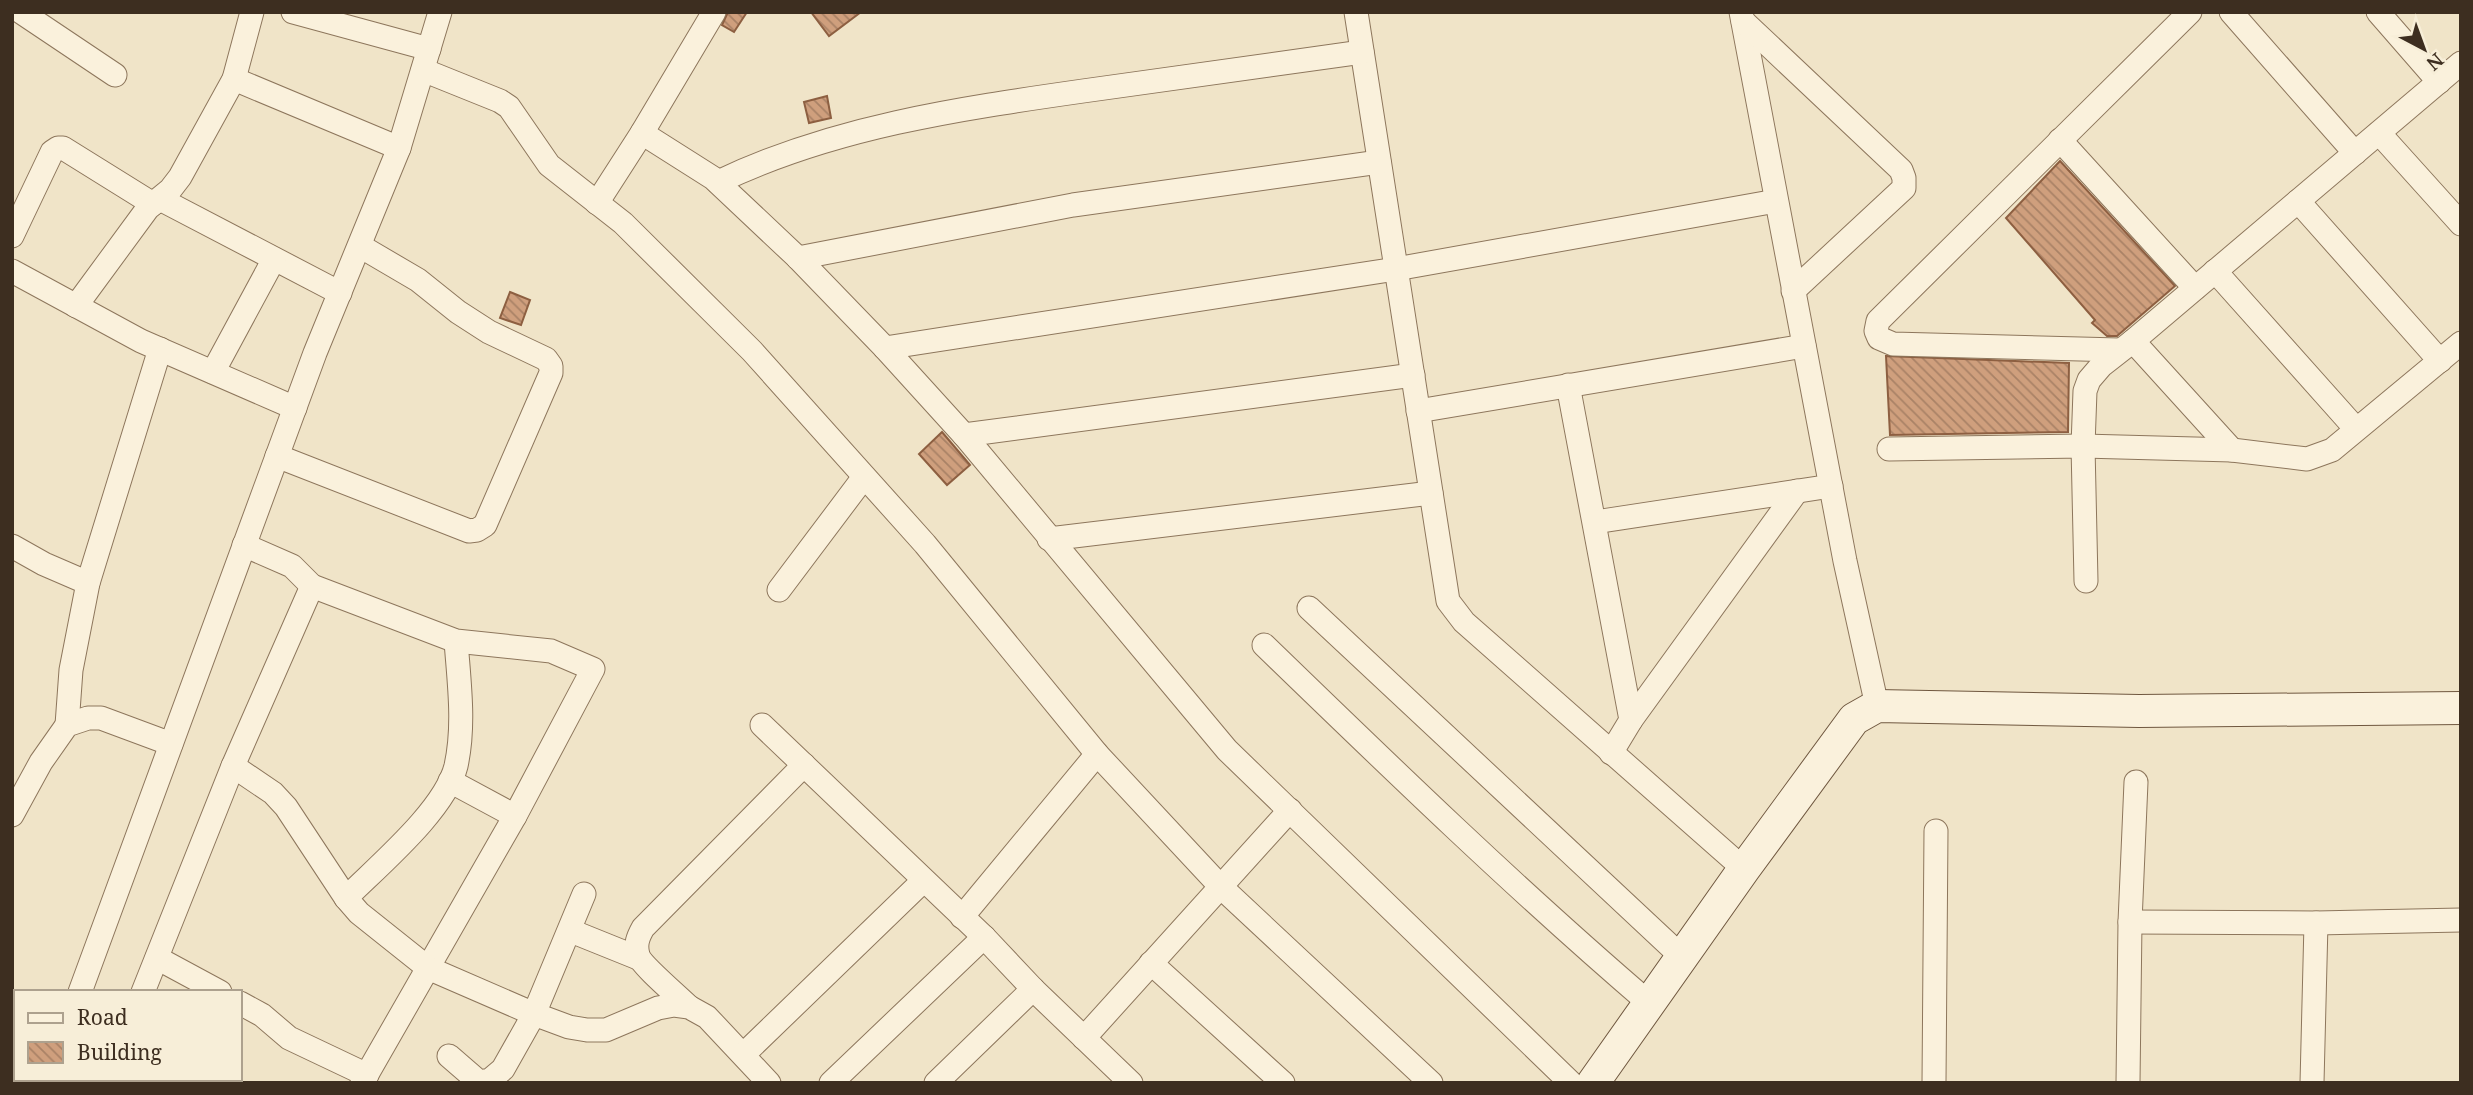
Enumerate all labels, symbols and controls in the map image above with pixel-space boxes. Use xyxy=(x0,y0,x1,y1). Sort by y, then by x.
north arrow xyxy=(2389,14,2459,84)
text: N xyxy=(2421,47,2449,77)
legend xyxy=(14,990,242,1081)
text: Road xyxy=(77,1003,128,1031)
text: Building xyxy=(77,1038,162,1066)

